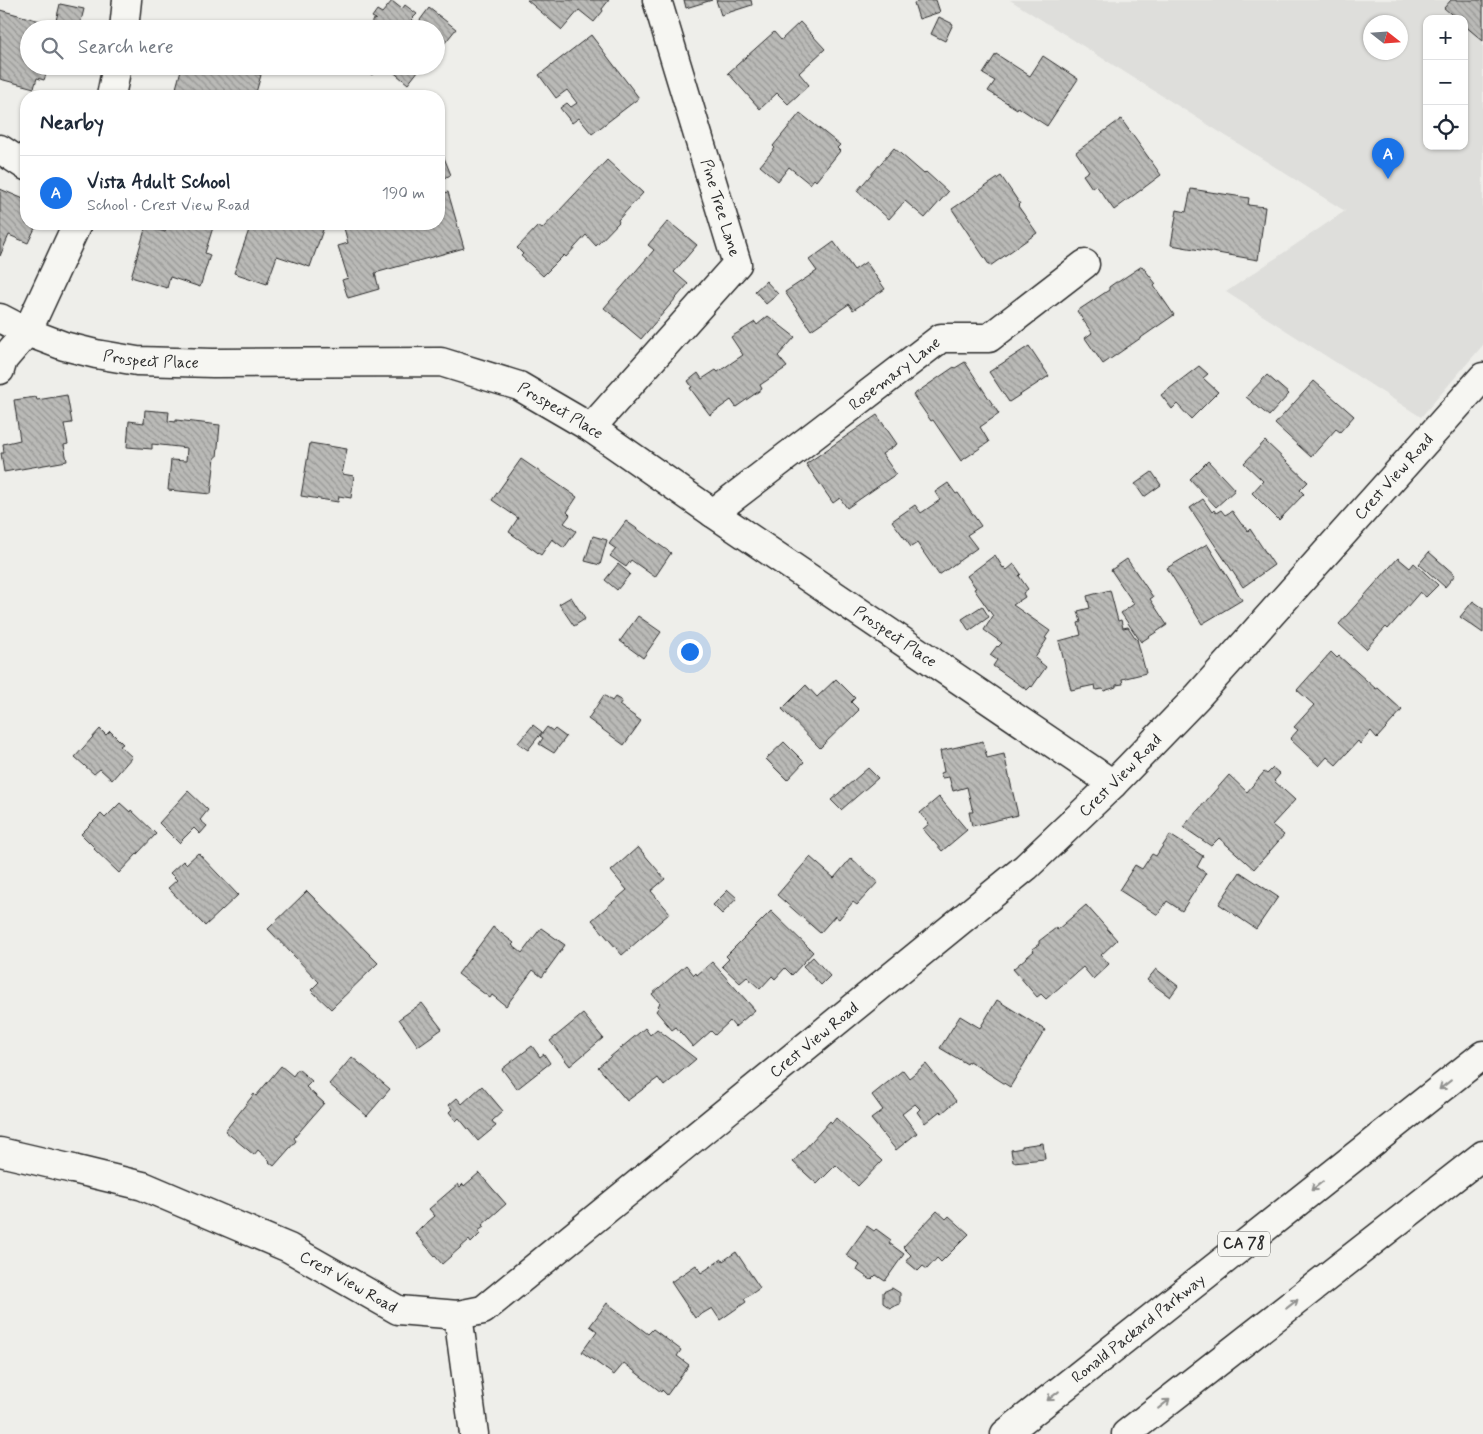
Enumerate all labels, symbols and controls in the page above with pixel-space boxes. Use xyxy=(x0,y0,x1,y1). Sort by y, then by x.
north arrow xyxy=(1363,15,1408,60)
map controls xyxy=(1423,15,1468,150)
button: + xyxy=(1423,15,1468,60)
search box xyxy=(20,20,445,75)
icon: search xyxy=(38,34,66,62)
text: Search here xyxy=(78,35,174,60)
button: − xyxy=(1423,60,1468,105)
button: locate xyxy=(1423,105,1468,150)
text: Nearby xyxy=(40,109,104,137)
pin: A xyxy=(1372,138,1404,179)
street label: Pine Tree Lane xyxy=(695,157,745,260)
text: Vista Adult School xyxy=(87,170,230,195)
text: A xyxy=(51,183,61,204)
text: 190 m xyxy=(382,183,425,204)
text: School · Crest View Road xyxy=(87,195,250,216)
street label: Rosemary Lane xyxy=(845,332,945,415)
street label: Prospect Place xyxy=(102,345,199,373)
street label: Prospect Place xyxy=(514,377,607,444)
street label: Crest View Road xyxy=(1350,429,1438,524)
street label: Prospect Place xyxy=(850,601,941,672)
your location xyxy=(677,639,703,665)
street label: Crest View Road xyxy=(1074,729,1166,821)
street label: Crest View Road xyxy=(765,997,863,1083)
one-way arrow xyxy=(1439,1080,1452,1091)
one-way arrow xyxy=(1311,1181,1324,1192)
road number: CA 78 xyxy=(1218,1232,1270,1256)
street label: Crest View Road xyxy=(296,1246,401,1318)
street label: Ronald Packard Parkway xyxy=(1067,1269,1209,1388)
one-way arrow xyxy=(1285,1299,1299,1309)
one-way arrow xyxy=(1046,1391,1060,1401)
one-way arrow xyxy=(1157,1398,1170,1409)

